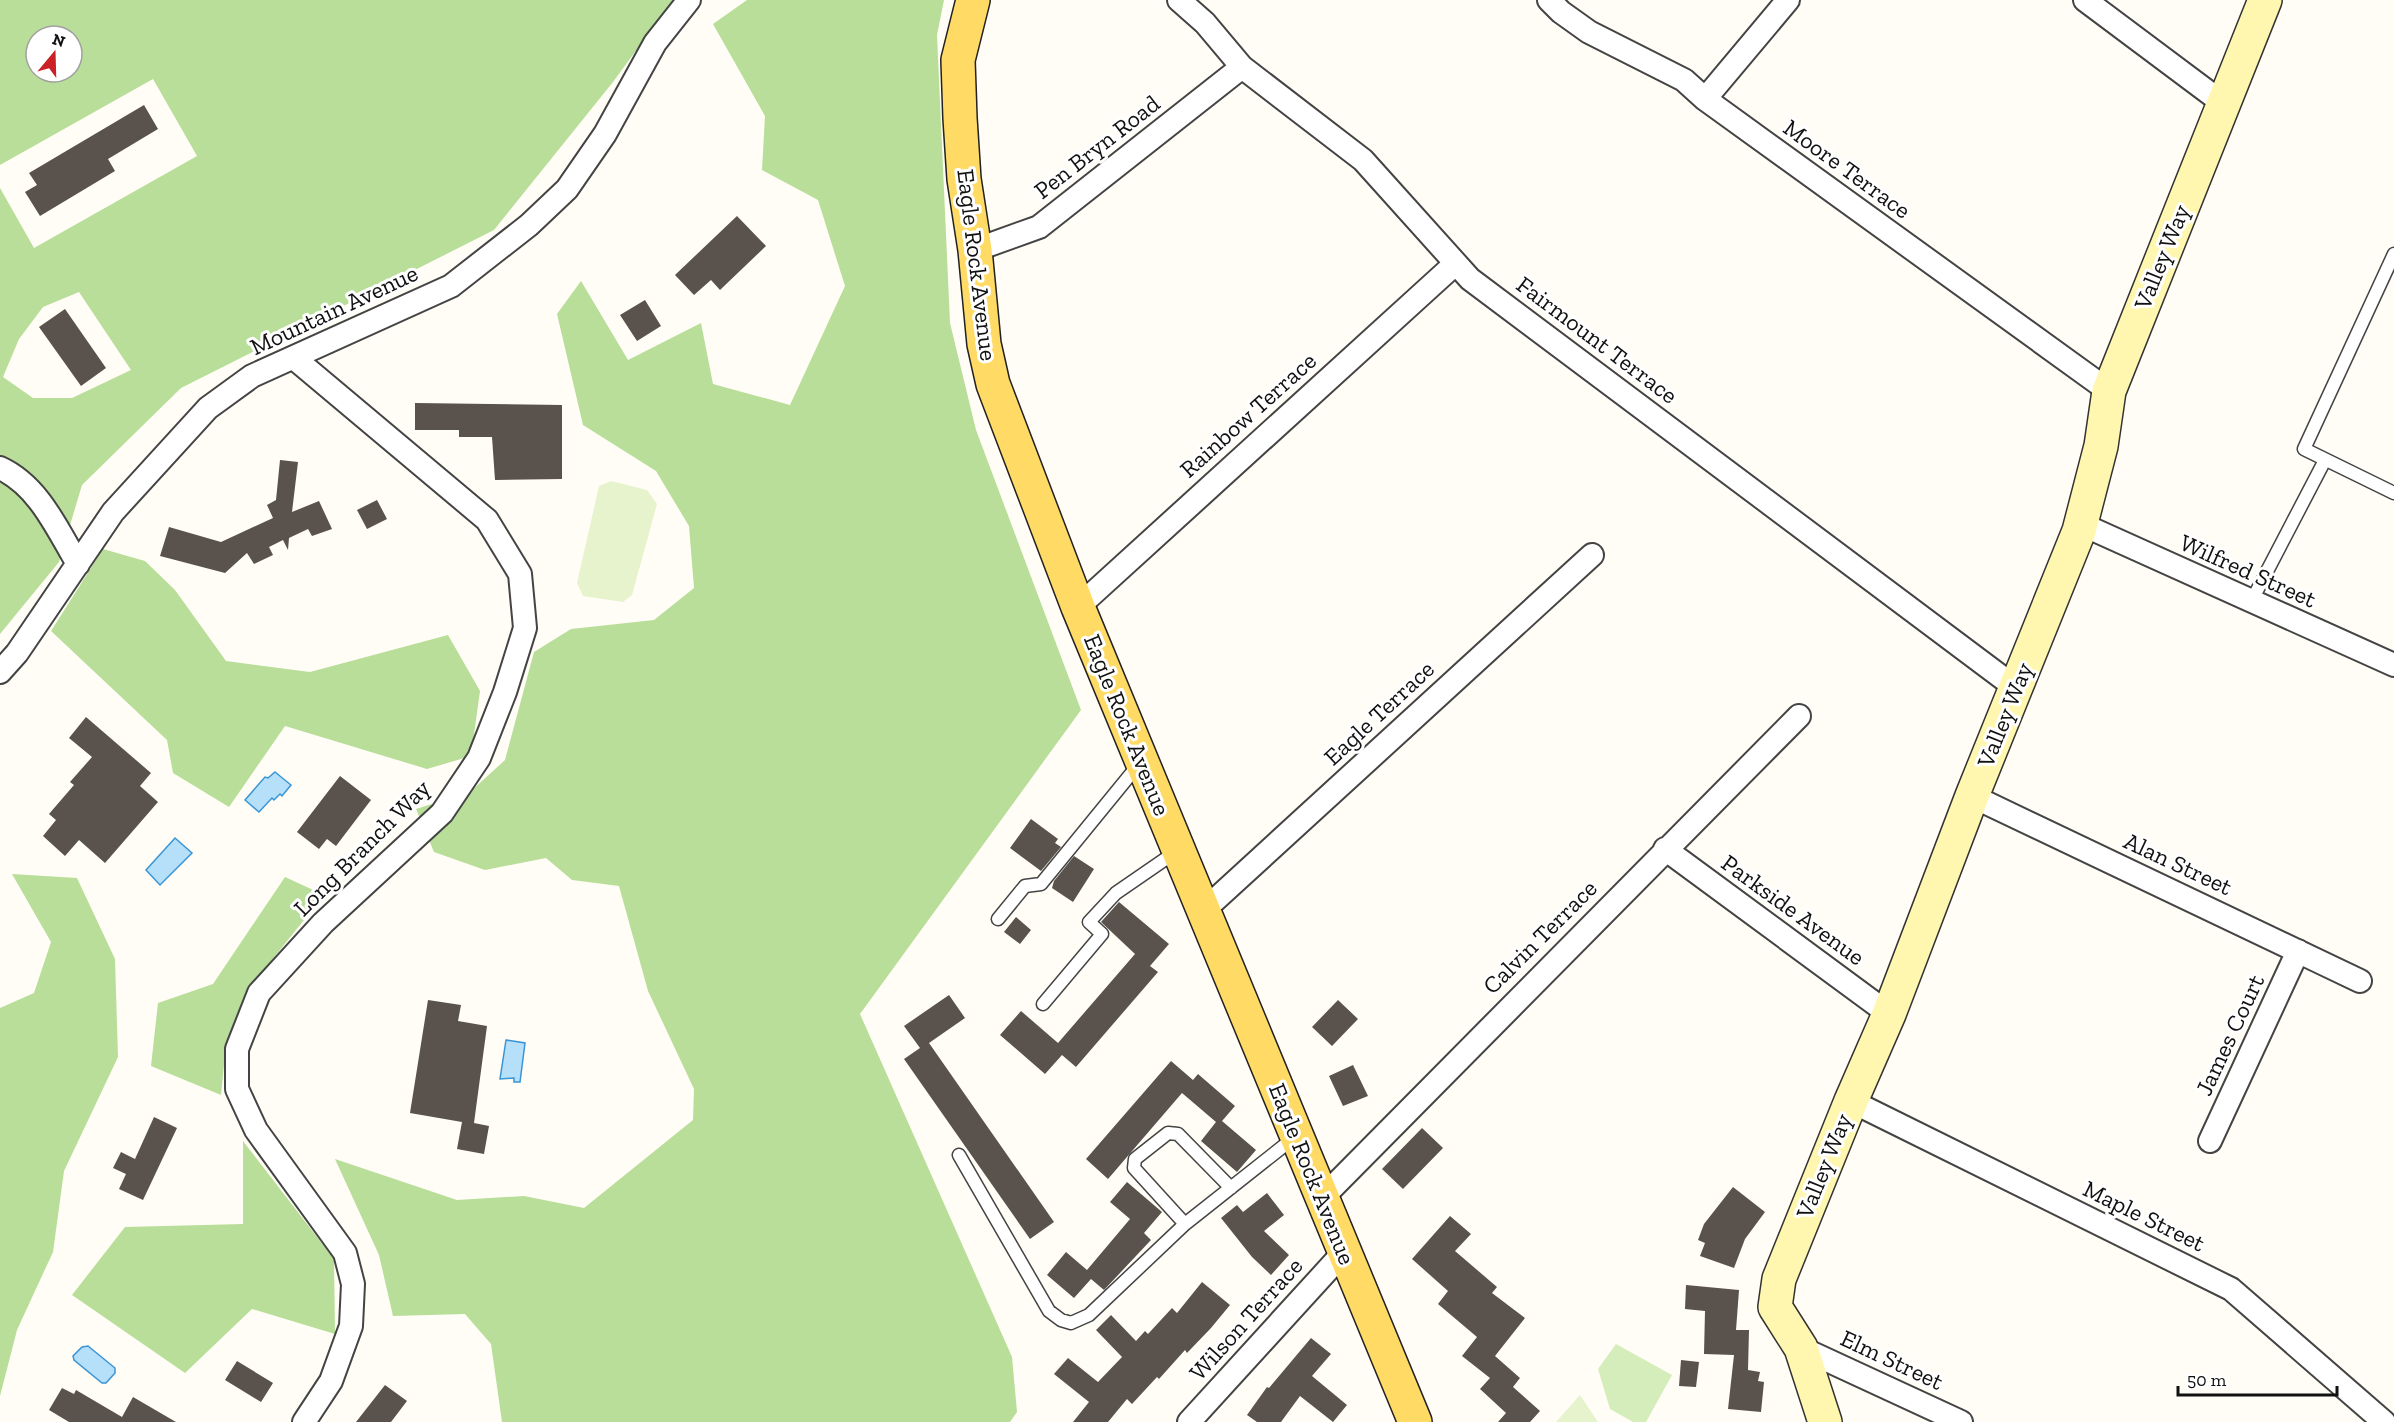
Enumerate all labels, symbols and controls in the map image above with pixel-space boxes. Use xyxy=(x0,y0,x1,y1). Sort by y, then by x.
north arrow xyxy=(24,24,84,84)
text: N xyxy=(50,29,68,51)
street label: Pen Bryn Road xyxy=(1028,89,1165,205)
street label: Moore Terrace xyxy=(1778,113,1917,225)
street label: Eagle Rock Avenue xyxy=(951,167,1004,363)
street label: Valley Way xyxy=(2127,200,2196,314)
street label: Mountain Avenue xyxy=(245,258,422,361)
street label: Fairmount Terrace xyxy=(1511,270,1684,410)
street label: Rainbow Terrace xyxy=(1174,346,1322,483)
street label: Wilfred Street xyxy=(2176,528,2321,614)
street label: Eagle Rock Avenue xyxy=(1078,630,1177,820)
street label: Eagle Terrace xyxy=(1317,654,1440,771)
street label: Valley Way xyxy=(1970,658,2039,772)
street label: Long Branch Way xyxy=(287,773,437,922)
street label: Alan Street xyxy=(2120,826,2237,901)
street label: Parkside Avenue xyxy=(1716,848,1871,971)
street label: Calvin Terrace xyxy=(1476,873,1603,1000)
street label: James Court xyxy=(2189,970,2270,1100)
street label: Eagle Rock Avenue xyxy=(1263,1079,1362,1269)
street label: Valley Way xyxy=(1789,1109,1858,1223)
street label: Maple Street xyxy=(2079,1174,2210,1258)
street label: Wilson Terrace xyxy=(1183,1251,1308,1386)
street label: Elm Street xyxy=(1836,1323,1948,1396)
scale bar xyxy=(2178,1359,2337,1397)
text: 50 m xyxy=(2187,1369,2227,1391)

